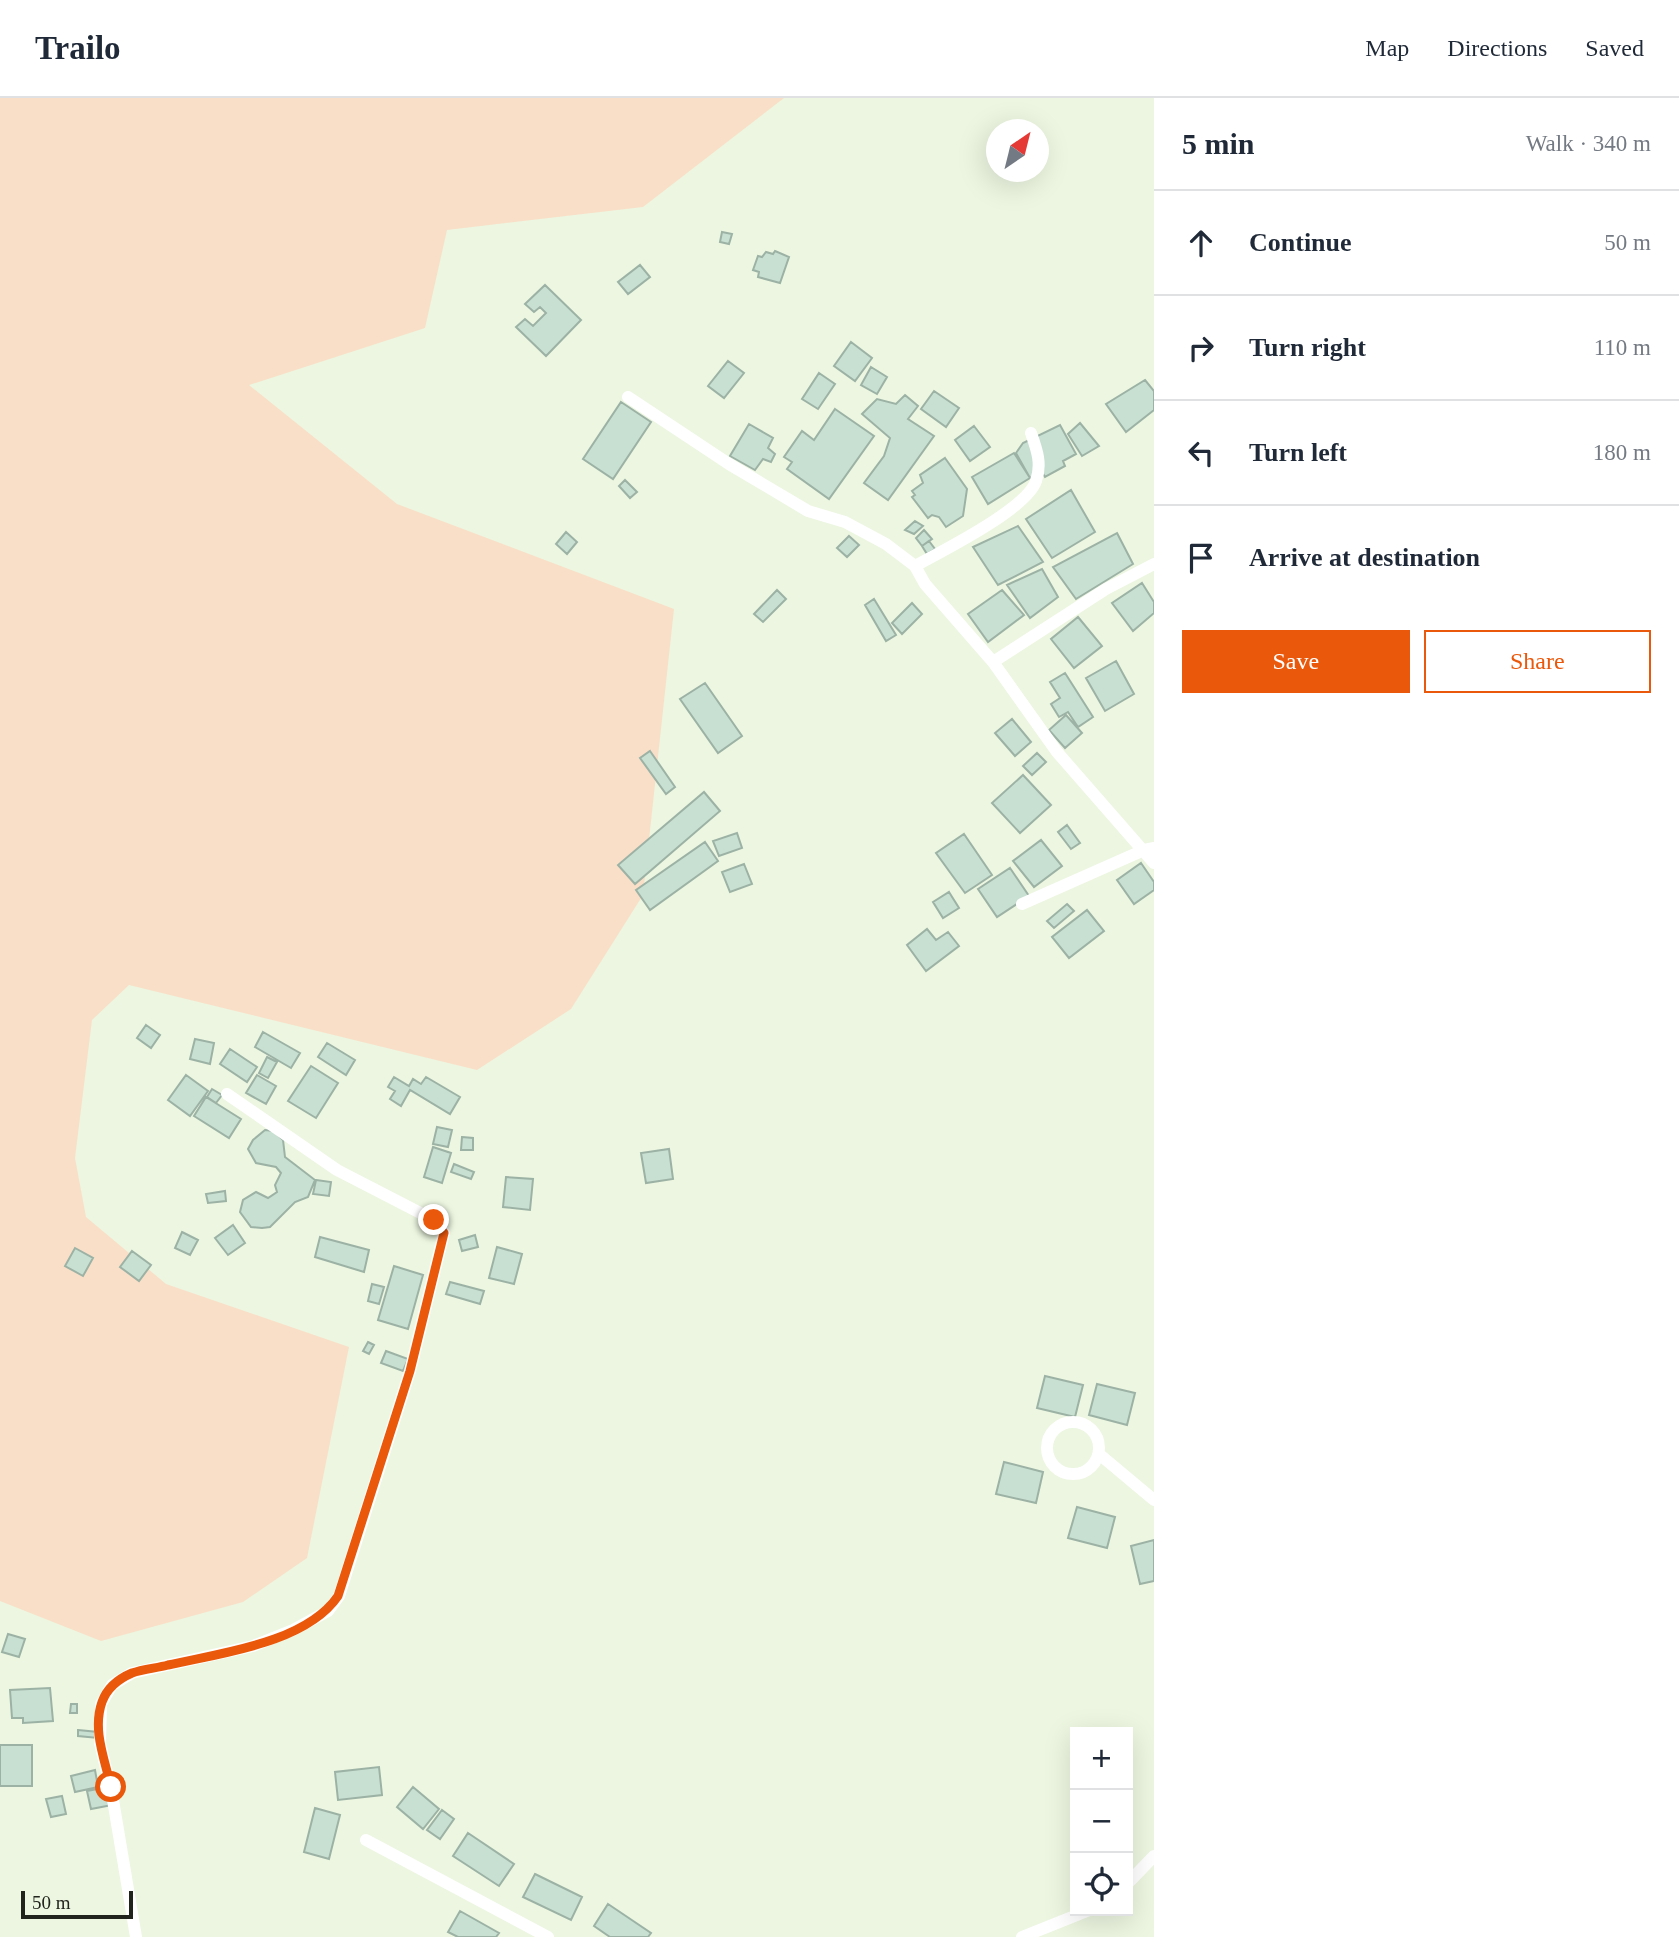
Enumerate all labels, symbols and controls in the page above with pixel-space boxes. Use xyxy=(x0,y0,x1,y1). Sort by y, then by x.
text: Trailo xyxy=(35,30,121,66)
text: Map xyxy=(1365,35,1409,61)
text: Directions xyxy=(1447,35,1547,61)
text: Saved xyxy=(1585,35,1644,61)
north arrow xyxy=(986,119,1049,182)
text: 5 min xyxy=(1182,127,1255,160)
text: Walk · 340 m xyxy=(1526,131,1651,156)
icon: ahead xyxy=(1182,224,1220,262)
text: Continue xyxy=(1249,228,1352,257)
text: 50 m xyxy=(1604,230,1651,255)
icon: right xyxy=(1182,329,1220,367)
text: Turn right xyxy=(1249,333,1366,362)
text: 110 m xyxy=(1594,335,1651,360)
icon: left xyxy=(1182,434,1220,472)
text: Turn left xyxy=(1249,438,1347,467)
text: 180 m xyxy=(1593,440,1651,465)
icon: arrive xyxy=(1182,539,1220,577)
text: Arrive at destination xyxy=(1249,543,1480,572)
button: Save xyxy=(1182,630,1410,693)
button: Share xyxy=(1424,630,1651,693)
route end xyxy=(418,1204,449,1235)
map controls xyxy=(1070,1727,1133,1916)
button: + xyxy=(1070,1727,1133,1790)
route start xyxy=(95,1771,126,1802)
button: − xyxy=(1070,1790,1133,1853)
button: locate xyxy=(1070,1853,1133,1916)
scale bar xyxy=(21,1888,133,1920)
text: 50 m xyxy=(32,1892,71,1913)

